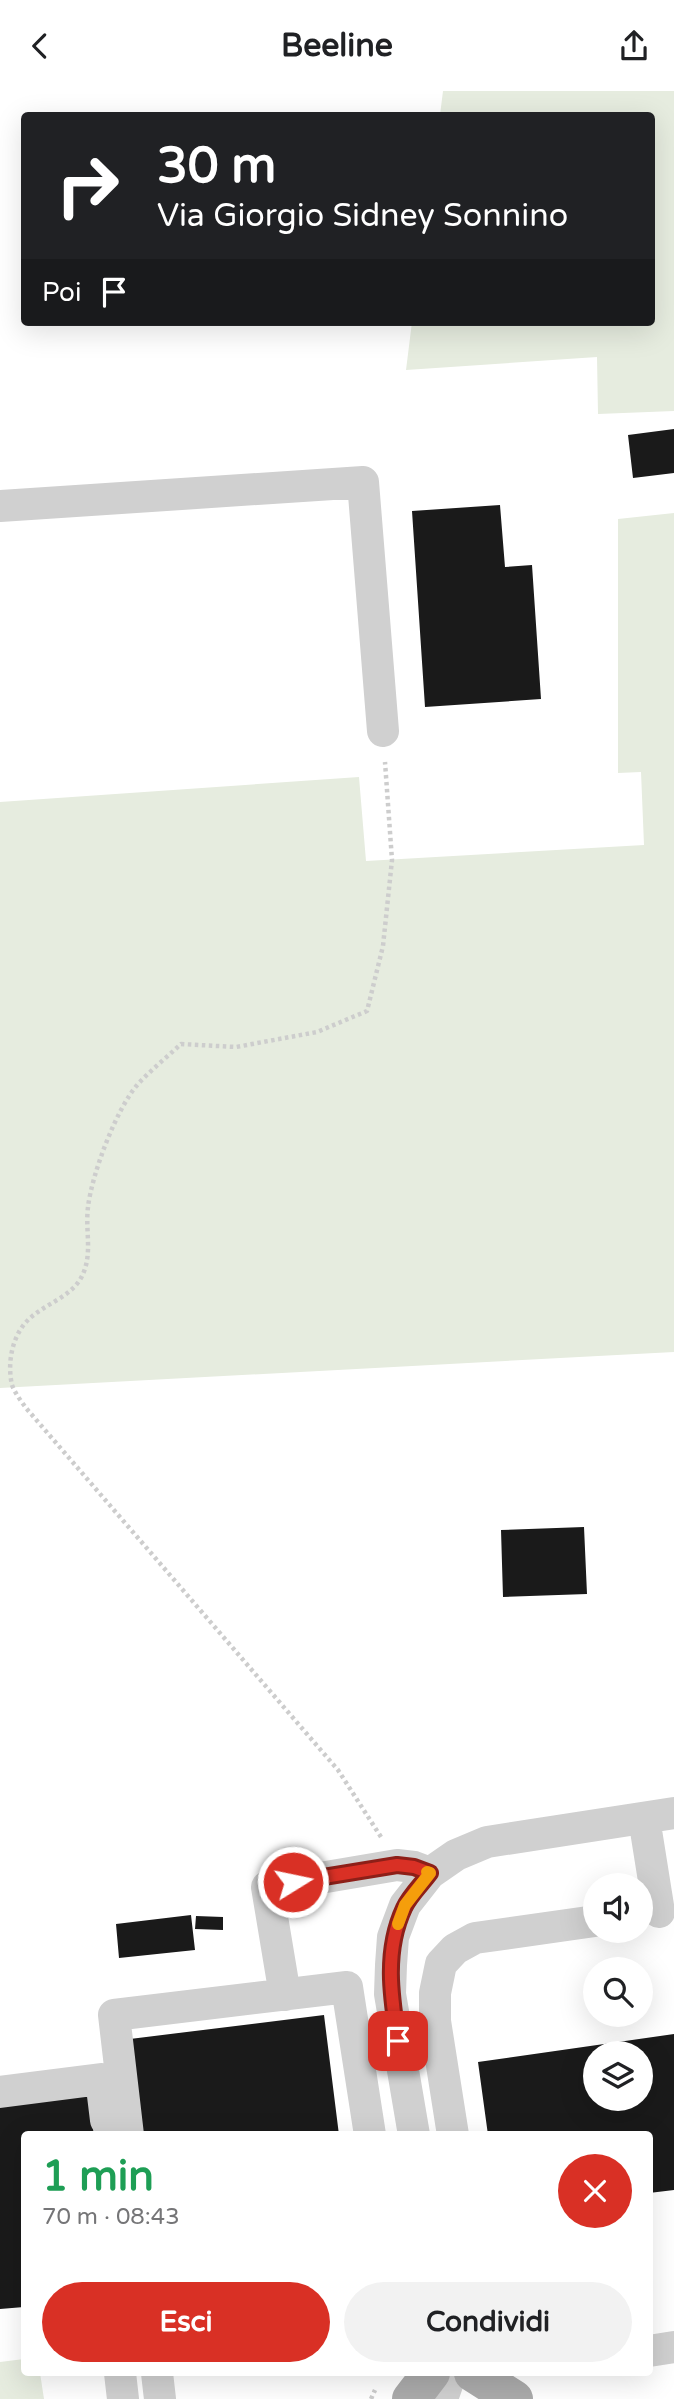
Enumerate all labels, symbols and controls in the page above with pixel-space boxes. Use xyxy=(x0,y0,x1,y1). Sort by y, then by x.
icon: back xyxy=(21,27,59,65)
text: Beeline xyxy=(281,27,393,65)
icon: share xyxy=(615,27,653,65)
text: 30 m xyxy=(157,137,276,196)
icon: right xyxy=(42,140,133,231)
text: Via Giorgio Sidney Sonnino xyxy=(157,197,568,235)
icon: arrive xyxy=(95,273,133,311)
text: Poi xyxy=(42,277,81,308)
position arrow xyxy=(256,1845,330,1919)
map controls xyxy=(583,1873,653,2111)
button: sound xyxy=(583,1873,653,1943)
button: search xyxy=(583,1957,653,2027)
pin xyxy=(368,2011,428,2071)
icon: arrive xyxy=(379,2022,417,2060)
button: layers xyxy=(583,2041,653,2111)
text: 1 min xyxy=(42,2151,154,2202)
button: close xyxy=(558,2154,632,2228)
text: 70 m · 08:43 xyxy=(42,2203,180,2231)
button: Esci xyxy=(42,2282,330,2362)
button: Condividi xyxy=(344,2282,632,2362)

